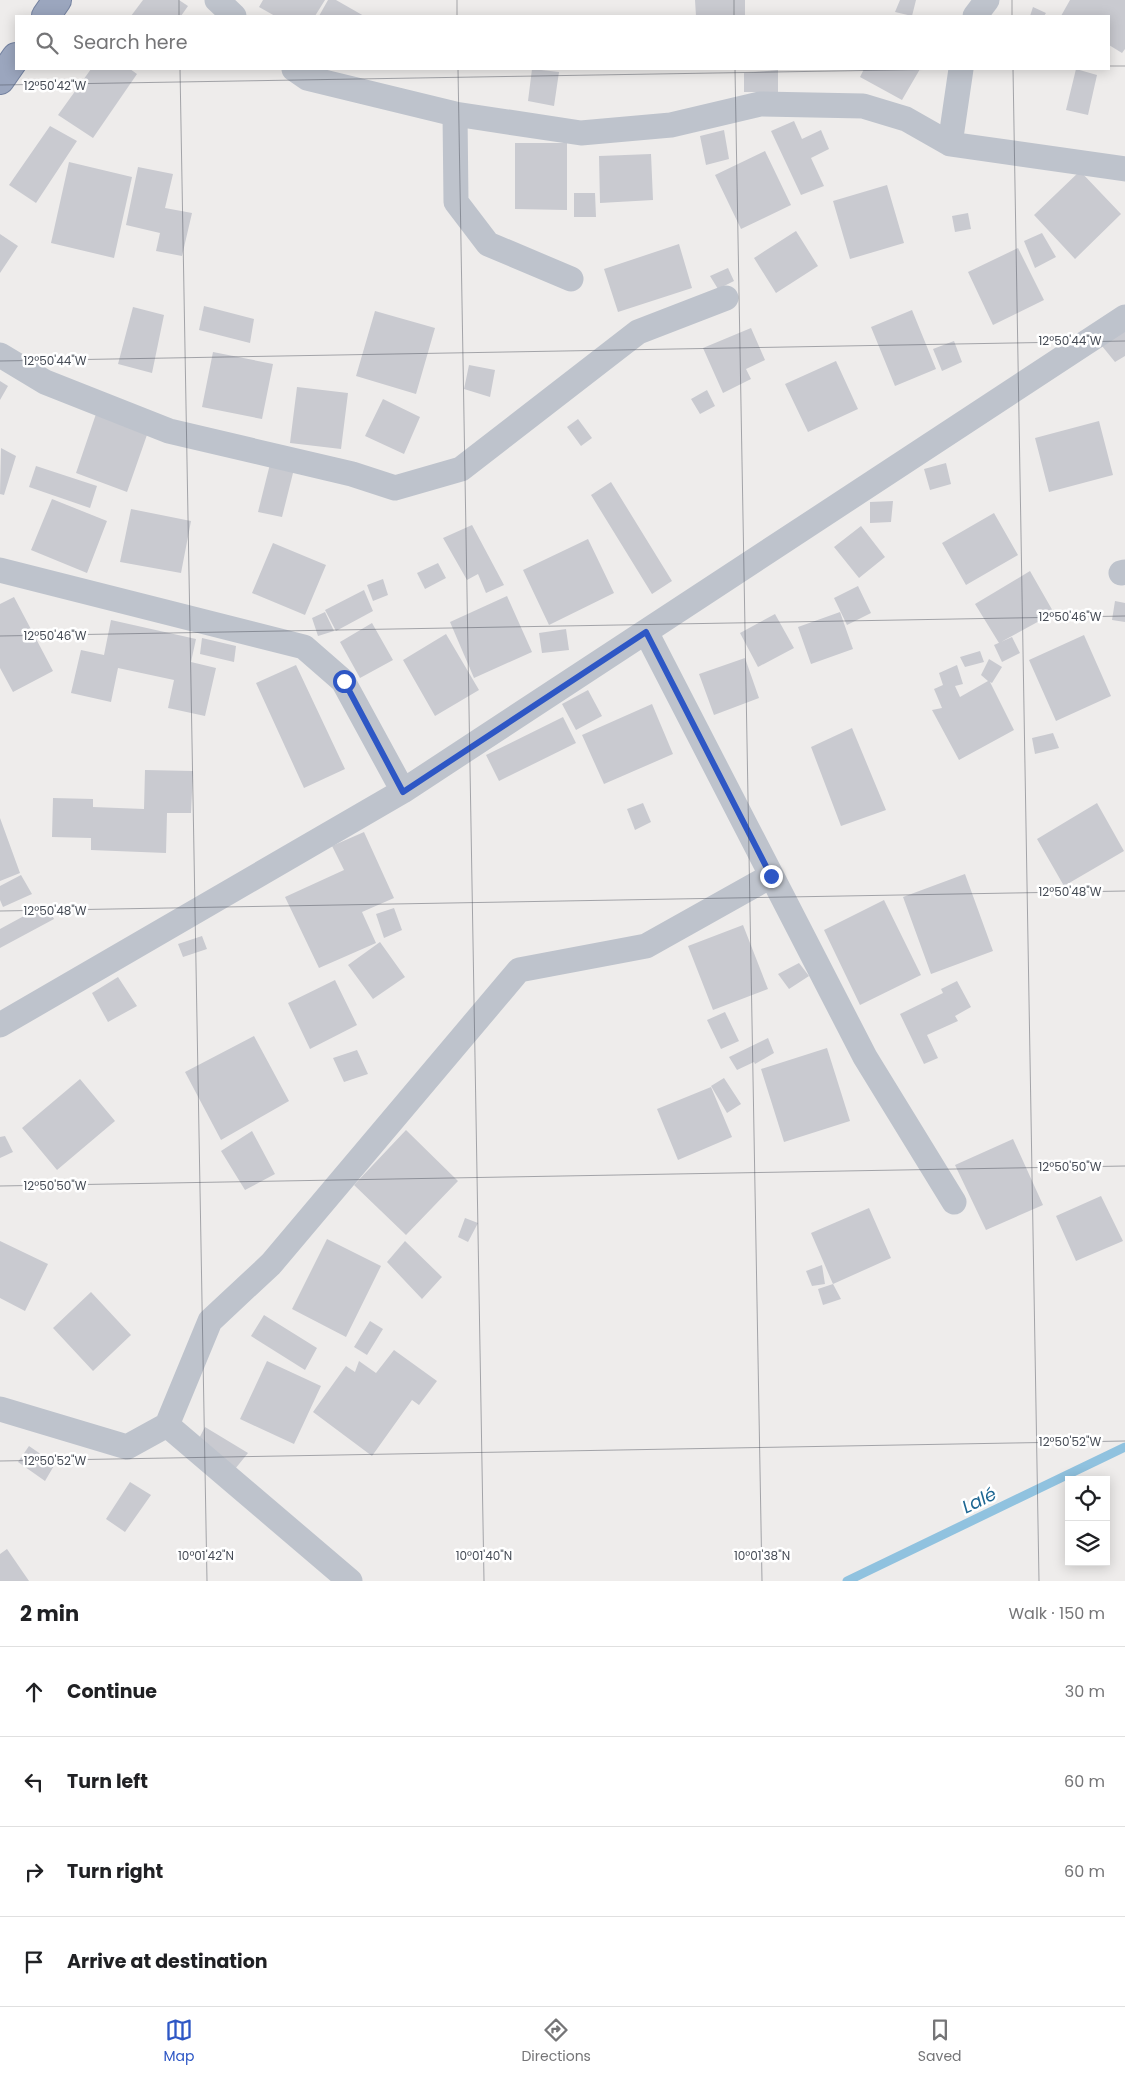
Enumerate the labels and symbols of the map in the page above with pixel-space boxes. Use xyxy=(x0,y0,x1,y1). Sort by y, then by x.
text: 12°50'42"W xyxy=(24,77,86,94)
text: 12°50'44"W xyxy=(1039,332,1102,349)
text: 12°50'44"W xyxy=(24,352,87,369)
text: 12°50'46"W xyxy=(1038,608,1102,625)
text: 12°50'46"W xyxy=(23,627,87,644)
route start xyxy=(333,670,356,693)
route end xyxy=(760,865,783,888)
text: 12°50'48"W xyxy=(1039,883,1102,900)
text: 12°50'48"W xyxy=(24,902,87,919)
text: 12°50'50"W xyxy=(1039,1158,1102,1175)
text: 12°50'50"W xyxy=(24,1177,87,1194)
text: 12°50'52"W xyxy=(1039,1433,1101,1450)
text: 12°50'52"W xyxy=(24,1452,86,1469)
water label: Lalé xyxy=(958,1481,1000,1519)
text: 10°01'42"N xyxy=(178,1547,234,1564)
text: 10°01'40"N xyxy=(456,1547,512,1564)
text: 10°01'38"N xyxy=(734,1547,790,1564)

